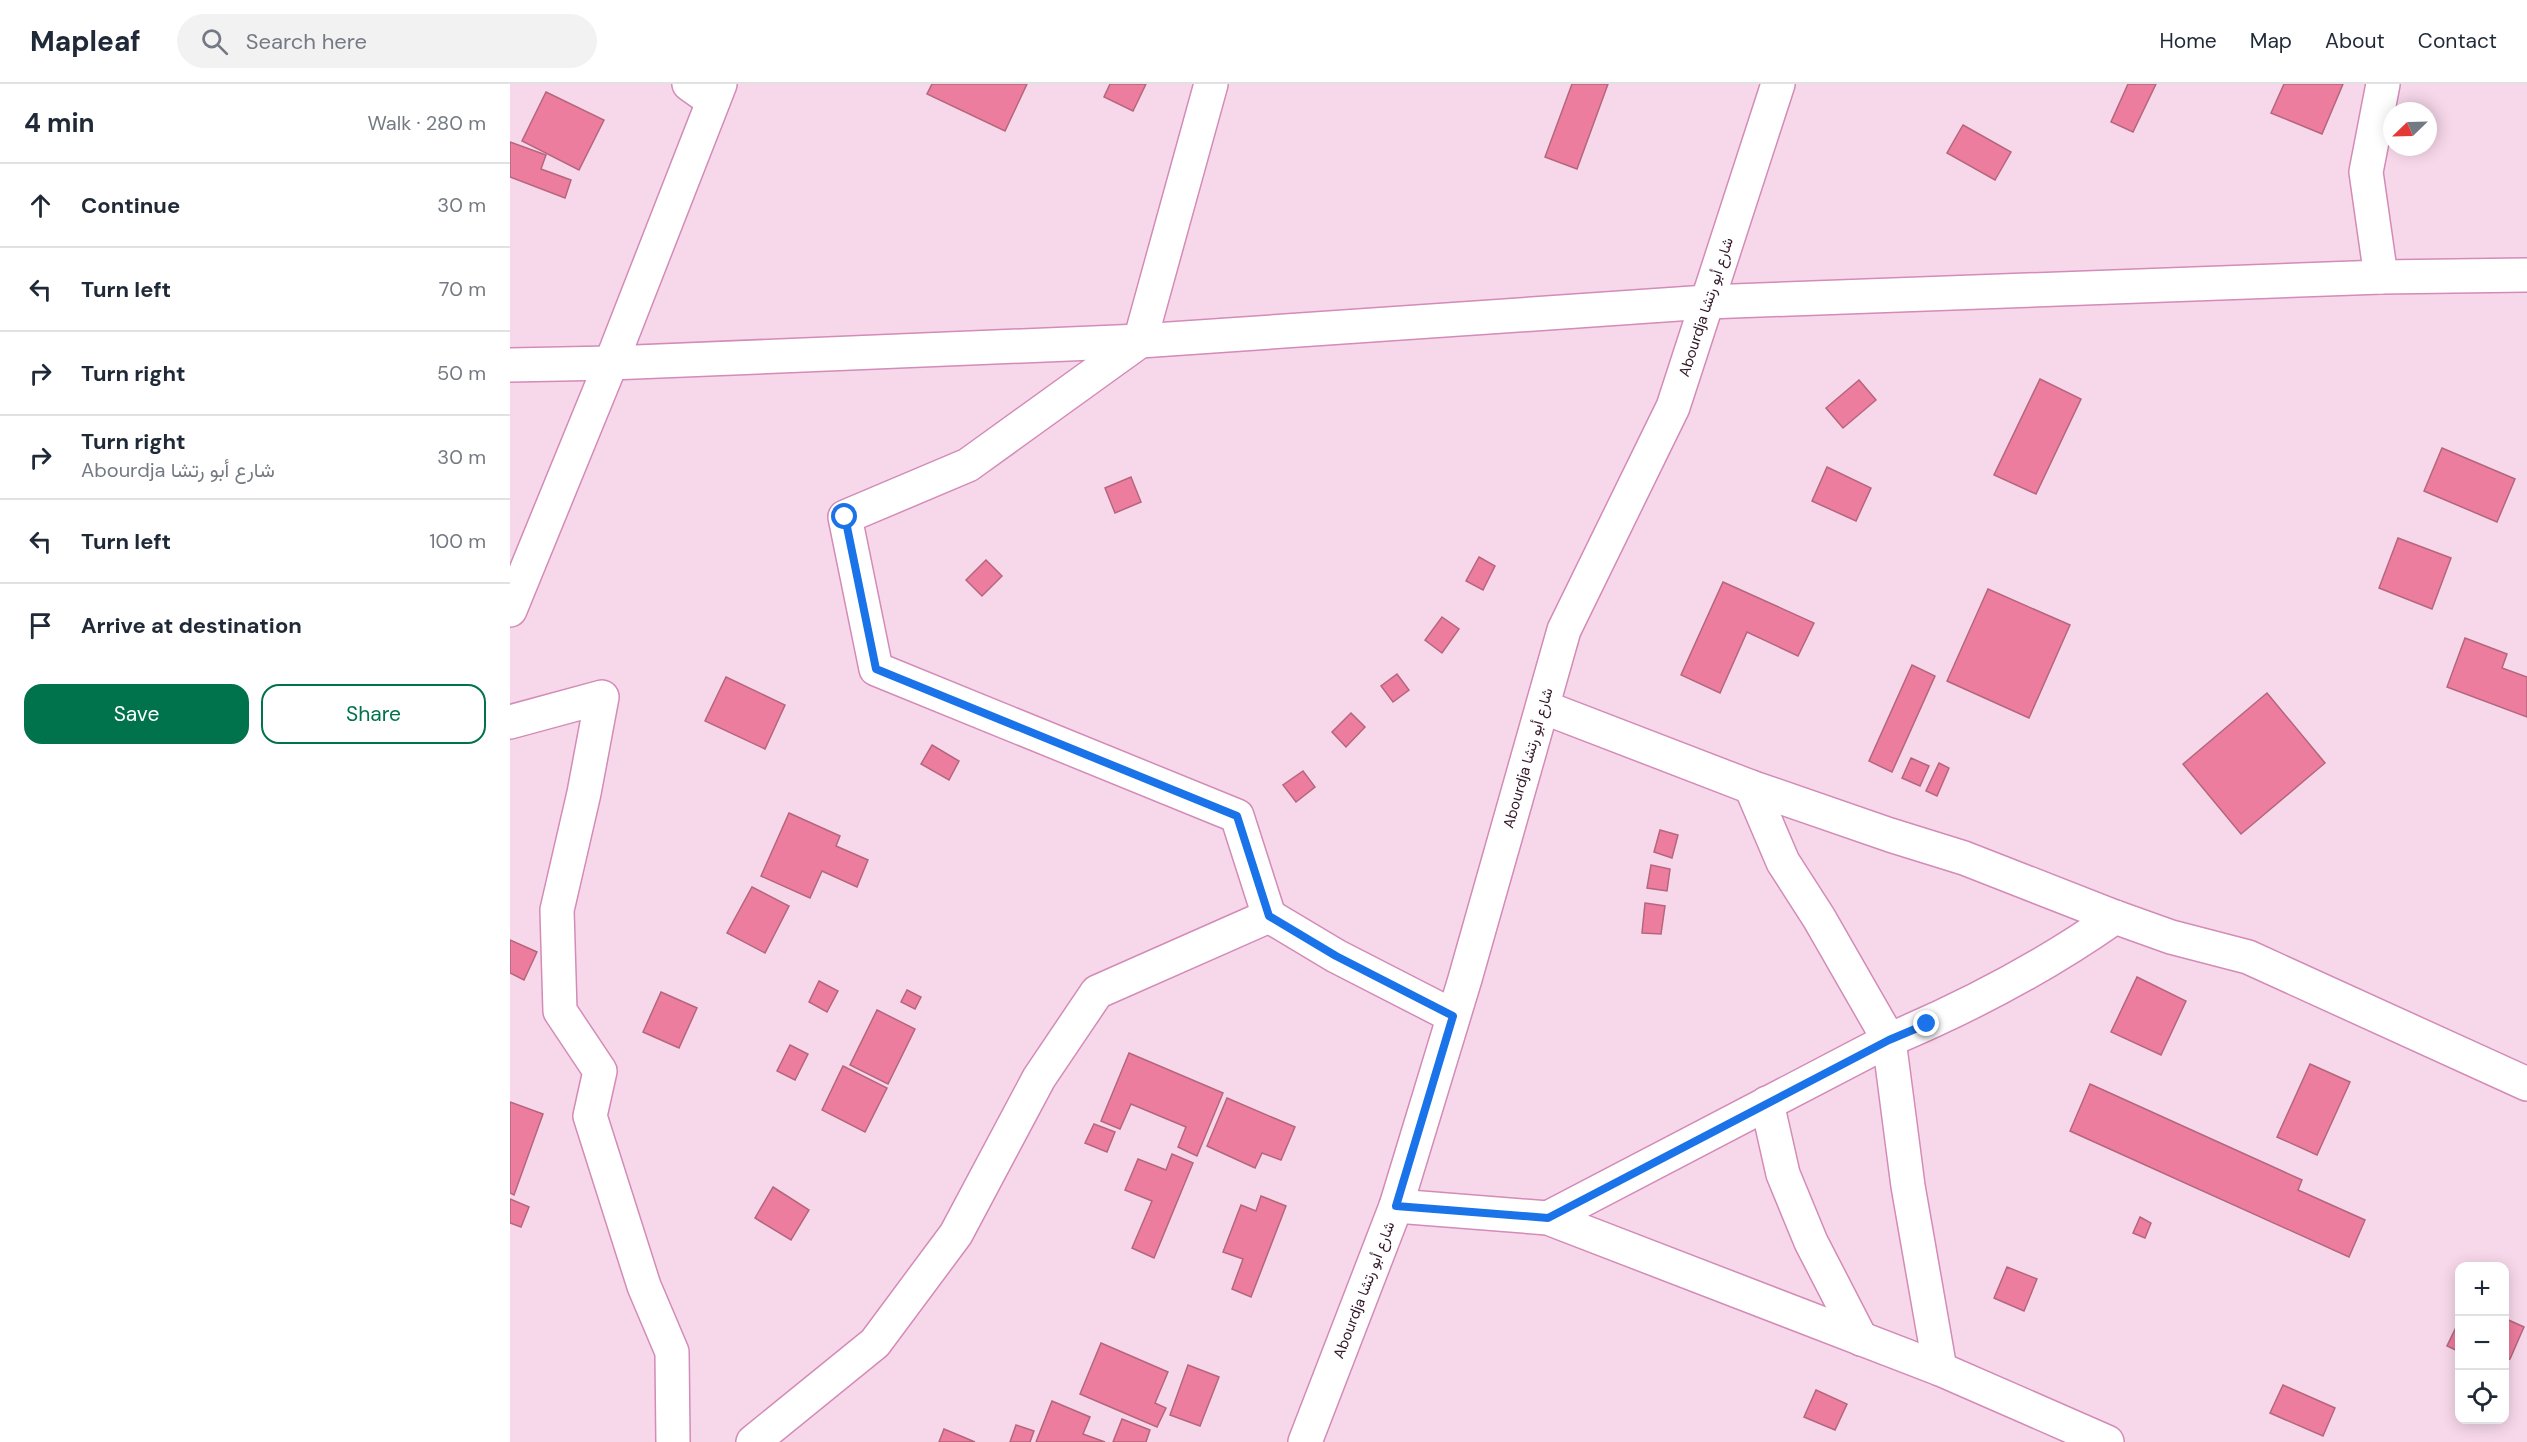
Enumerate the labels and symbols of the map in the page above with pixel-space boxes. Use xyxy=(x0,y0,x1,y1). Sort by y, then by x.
north arrow xyxy=(2383,102,2437,156)
street label: Abourdja شارع أبو رتشا xyxy=(1674,235,1739,380)
route start xyxy=(831,503,857,529)
street label: Abourdja شارع أبو رتشا xyxy=(1498,685,1559,831)
route end xyxy=(1913,1010,1939,1036)
street label: Abourdja شارع أبو رتشا xyxy=(1329,1218,1400,1362)

